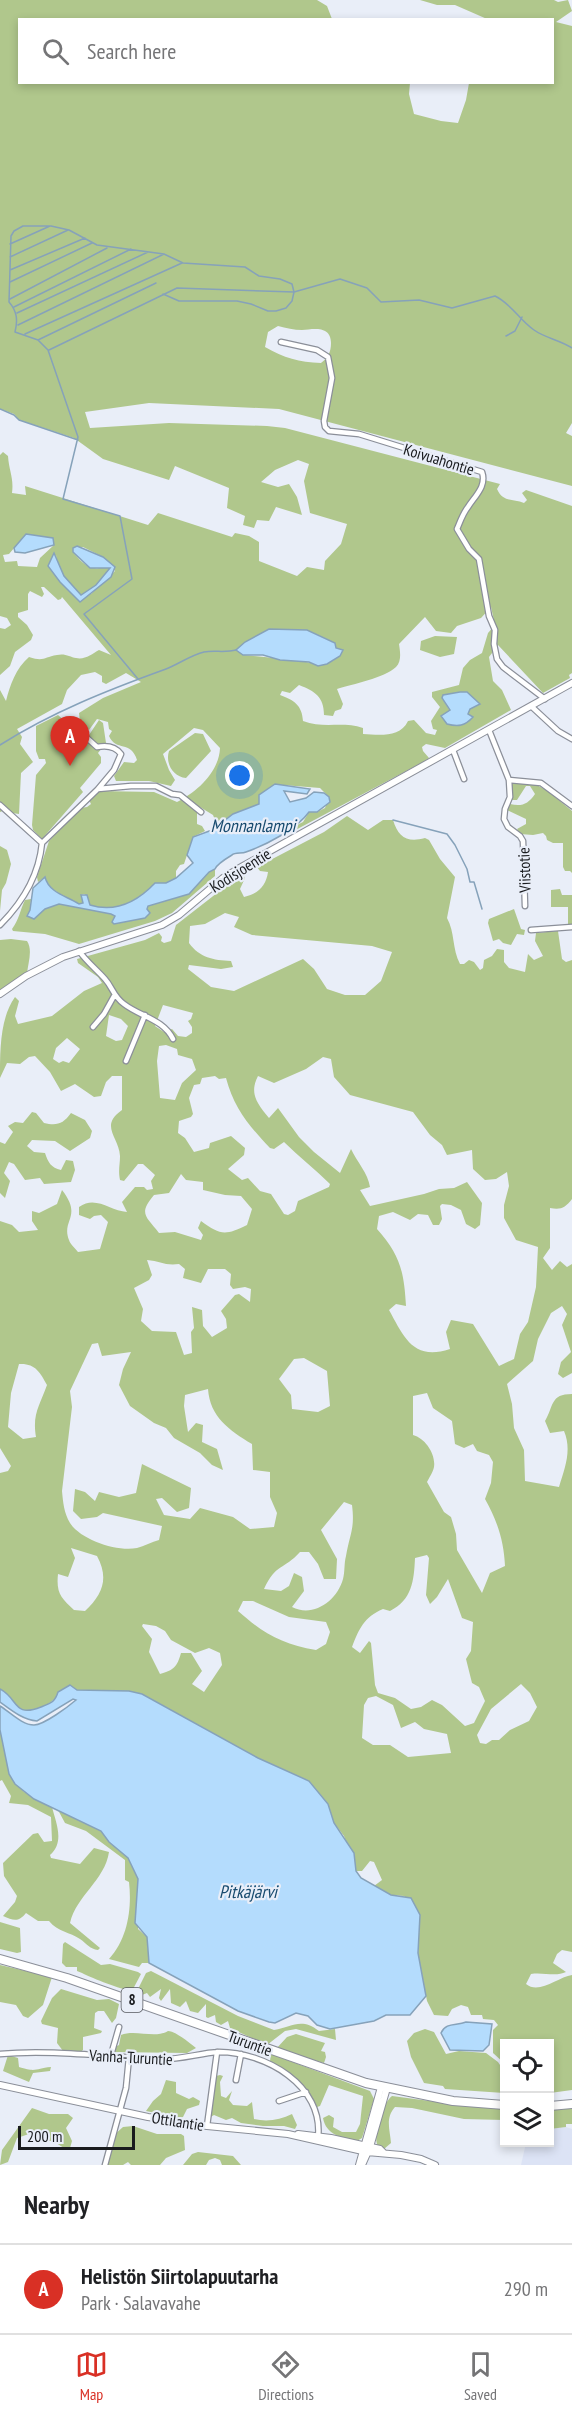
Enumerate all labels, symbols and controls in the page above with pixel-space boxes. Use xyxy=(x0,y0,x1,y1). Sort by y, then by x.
search box xyxy=(18,18,554,84)
icon: search xyxy=(39,35,72,68)
text: Search here xyxy=(87,37,176,65)
street label: Koivuahontie xyxy=(401,439,477,479)
pin: A xyxy=(50,716,90,766)
your location xyxy=(225,761,254,790)
water label: Monnanlampi xyxy=(211,814,298,837)
street label: Kodisjoentie xyxy=(206,843,274,897)
street label: Viistotie xyxy=(513,847,535,894)
water label: Pitkäjärvi xyxy=(219,1880,279,1903)
road number: 8 xyxy=(122,1988,142,2012)
street label: Turuntie xyxy=(225,2026,275,2060)
map controls xyxy=(500,2039,554,2147)
button: locate xyxy=(500,2039,554,2093)
street label: Vanha-Turuntie xyxy=(88,2045,173,2069)
button: layers xyxy=(500,2093,554,2147)
street label: Ottilantie xyxy=(150,2107,206,2135)
scale bar xyxy=(18,2123,135,2150)
text: 200 m xyxy=(27,2126,62,2146)
text: Nearby xyxy=(24,2188,89,2221)
text: Helistön Siirtolapuutarha xyxy=(81,2262,278,2290)
text: A xyxy=(38,2276,49,2302)
text: 290 m xyxy=(504,2276,548,2302)
text: Park · Salavavahe xyxy=(81,2290,201,2316)
tab: Map xyxy=(75,2348,108,2404)
tab: Directions xyxy=(258,2348,314,2404)
tab: Saved xyxy=(464,2348,497,2404)

